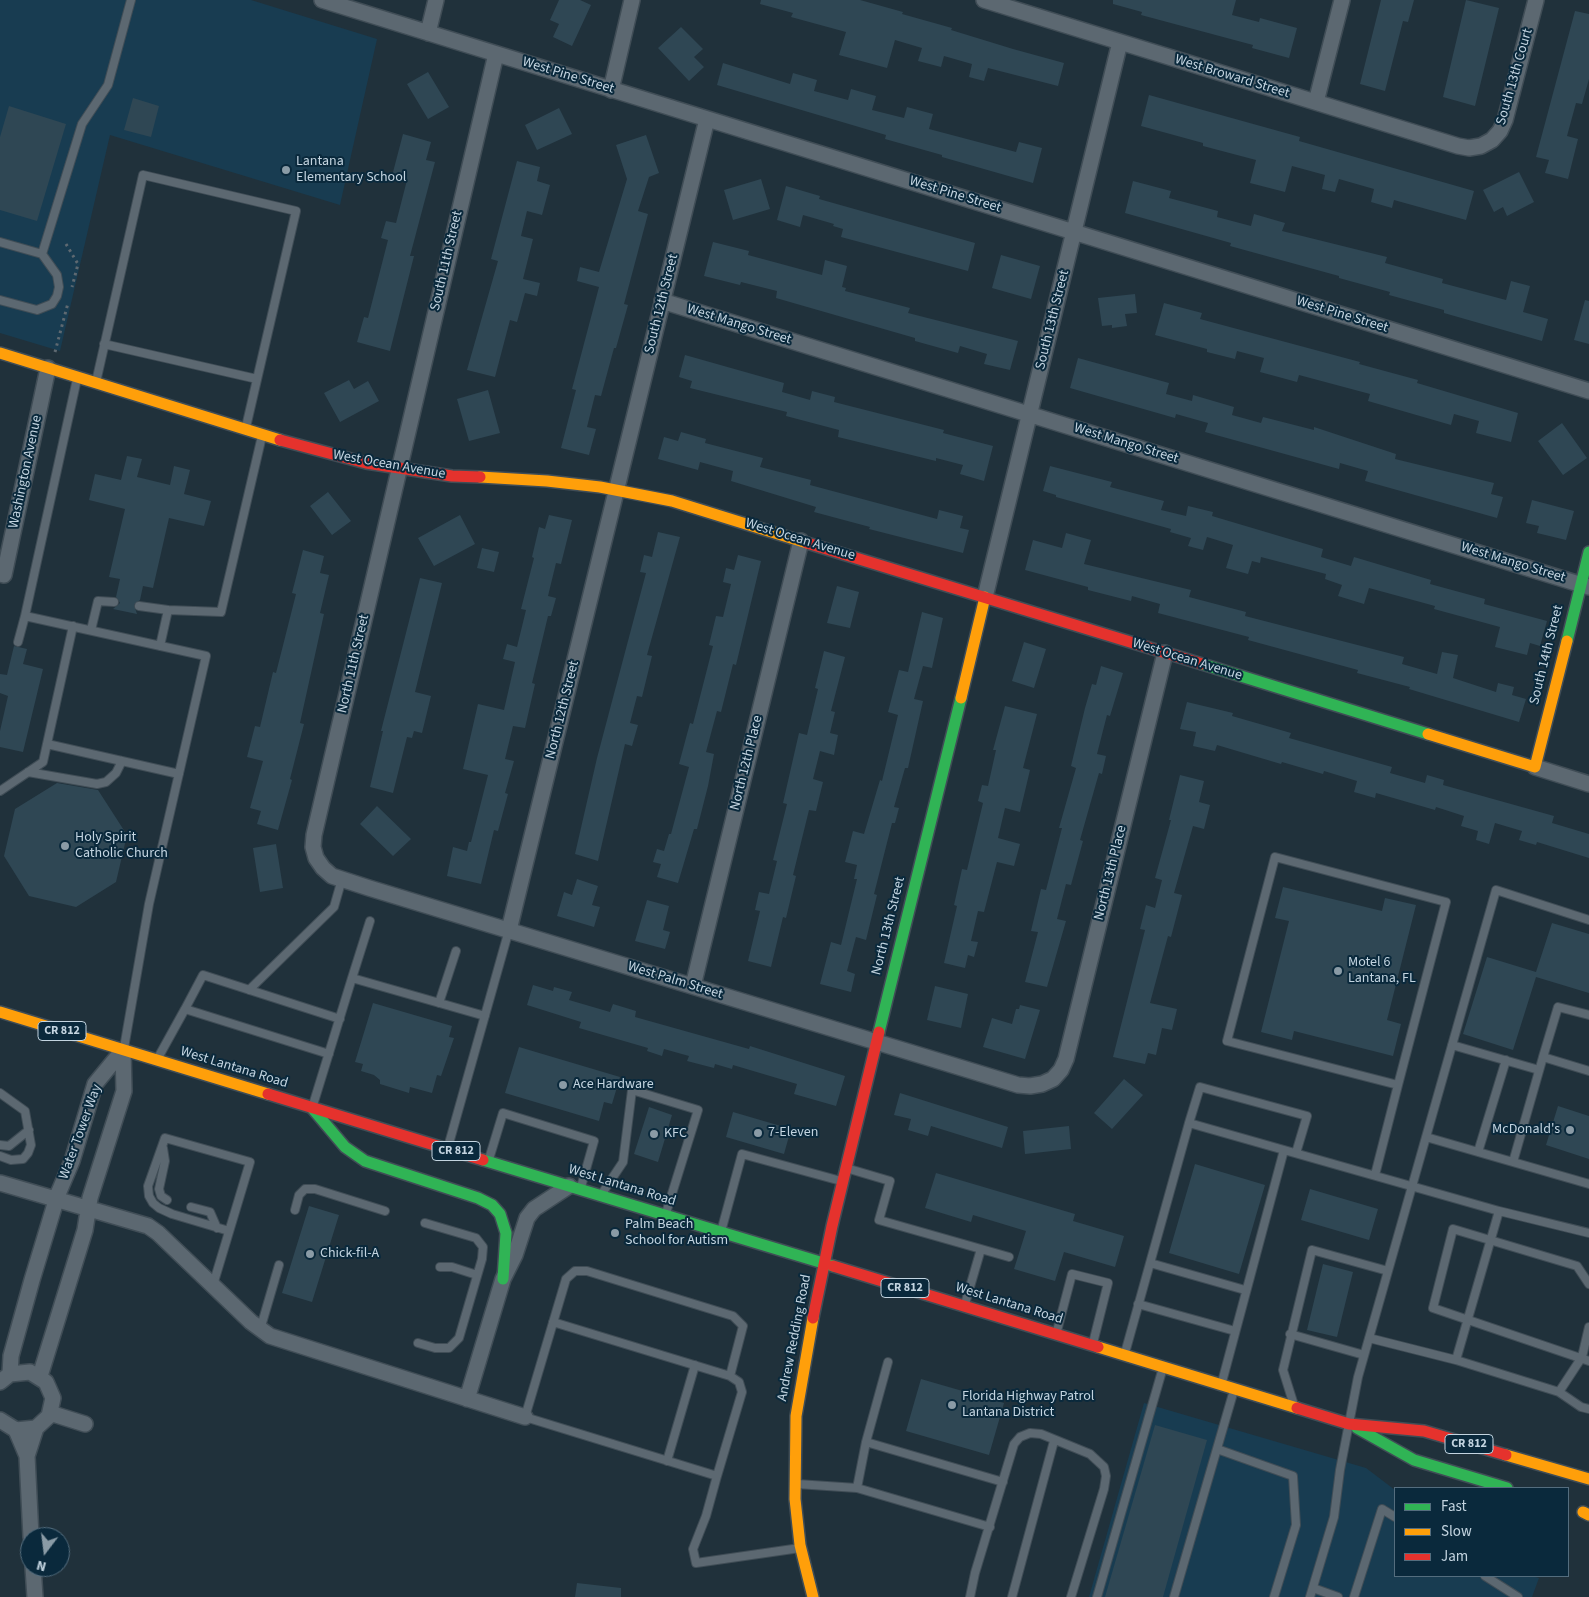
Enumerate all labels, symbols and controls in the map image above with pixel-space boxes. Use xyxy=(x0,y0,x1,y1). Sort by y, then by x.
street label: South 13th Court xyxy=(1493,27,1537,127)
street label: West Broward Street xyxy=(1173,52,1291,102)
street label: West Pine Street xyxy=(520,54,616,98)
place label: Lantana Elementary School xyxy=(296,154,406,186)
marker: Lantana Elementary School xyxy=(280,164,292,176)
street label: West Pine Street xyxy=(907,173,1003,217)
street label: South 11th Street xyxy=(427,209,467,313)
street label: South 12th Street xyxy=(642,252,682,356)
street label: South 13th Street xyxy=(1033,268,1073,372)
street label: West Pine Street xyxy=(1294,293,1390,337)
street label: West Mango Street xyxy=(685,301,793,349)
street label: Washington Avenue xyxy=(6,414,46,530)
street label: West Mango Street xyxy=(1072,420,1180,468)
street label: West Ocean Avenue xyxy=(331,447,447,483)
street label: West Ocean Avenue xyxy=(743,515,857,565)
street label: West Mango Street xyxy=(1459,539,1567,587)
street label: South 14th Street xyxy=(1527,603,1567,707)
street label: North 11th Street xyxy=(334,613,374,715)
street label: West Ocean Avenue xyxy=(1130,635,1244,685)
street label: North 12th Street xyxy=(543,659,583,761)
street label: North 12th Place xyxy=(727,714,767,812)
street label: North 13th Place xyxy=(1091,824,1131,922)
place label: Holy Spirit Catholic Church xyxy=(75,830,168,862)
marker: Holy Spirit Catholic Church xyxy=(59,840,71,852)
street label: North 13th Street xyxy=(869,875,909,977)
place label: Motel 6 Lantana, FL xyxy=(1348,955,1416,988)
street label: West Palm Street xyxy=(625,959,725,1003)
marker: Motel 6 Lantana, FL xyxy=(1332,965,1344,977)
road number: CR 812 xyxy=(38,1021,86,1040)
street label: West Lantana Road xyxy=(178,1044,290,1092)
place label: Ace Hardware xyxy=(573,1077,654,1093)
marker: Ace Hardware xyxy=(557,1079,569,1091)
street label: Water Tower Way xyxy=(56,1082,106,1182)
place label: McDonald's xyxy=(1492,1122,1560,1138)
marker: McDonald's xyxy=(1564,1124,1576,1136)
place label: 7-Eleven xyxy=(768,1125,818,1141)
place label: KFC xyxy=(664,1126,687,1142)
marker: 7-Eleven xyxy=(752,1127,764,1139)
marker: KFC xyxy=(648,1128,660,1140)
road number: CR 812 xyxy=(432,1142,480,1160)
street label: West Lantana Road xyxy=(566,1162,678,1210)
place label: Palm Beach School for Autism xyxy=(625,1217,728,1250)
marker: Palm Beach School for Autism xyxy=(609,1227,621,1239)
place label: Chick-fil-A xyxy=(320,1246,379,1262)
marker: Chick-fil-A xyxy=(304,1248,316,1260)
street label: Andrew Redding Road xyxy=(774,1273,816,1403)
road number: CR 812 xyxy=(881,1278,929,1298)
street label: West Lantana Road xyxy=(953,1280,1065,1328)
place label: Florida Highway Patrol Lantana District xyxy=(962,1389,1094,1421)
marker: Florida Highway Patrol Lantana District xyxy=(946,1399,958,1411)
road number: CR 812 xyxy=(1445,1435,1493,1454)
legend xyxy=(1394,1487,1569,1577)
text: Fast xyxy=(1441,1496,1467,1517)
text: Slow xyxy=(1441,1521,1472,1542)
north arrow xyxy=(20,1527,70,1577)
text: Jam xyxy=(1441,1546,1468,1567)
text: N xyxy=(34,1555,48,1576)

